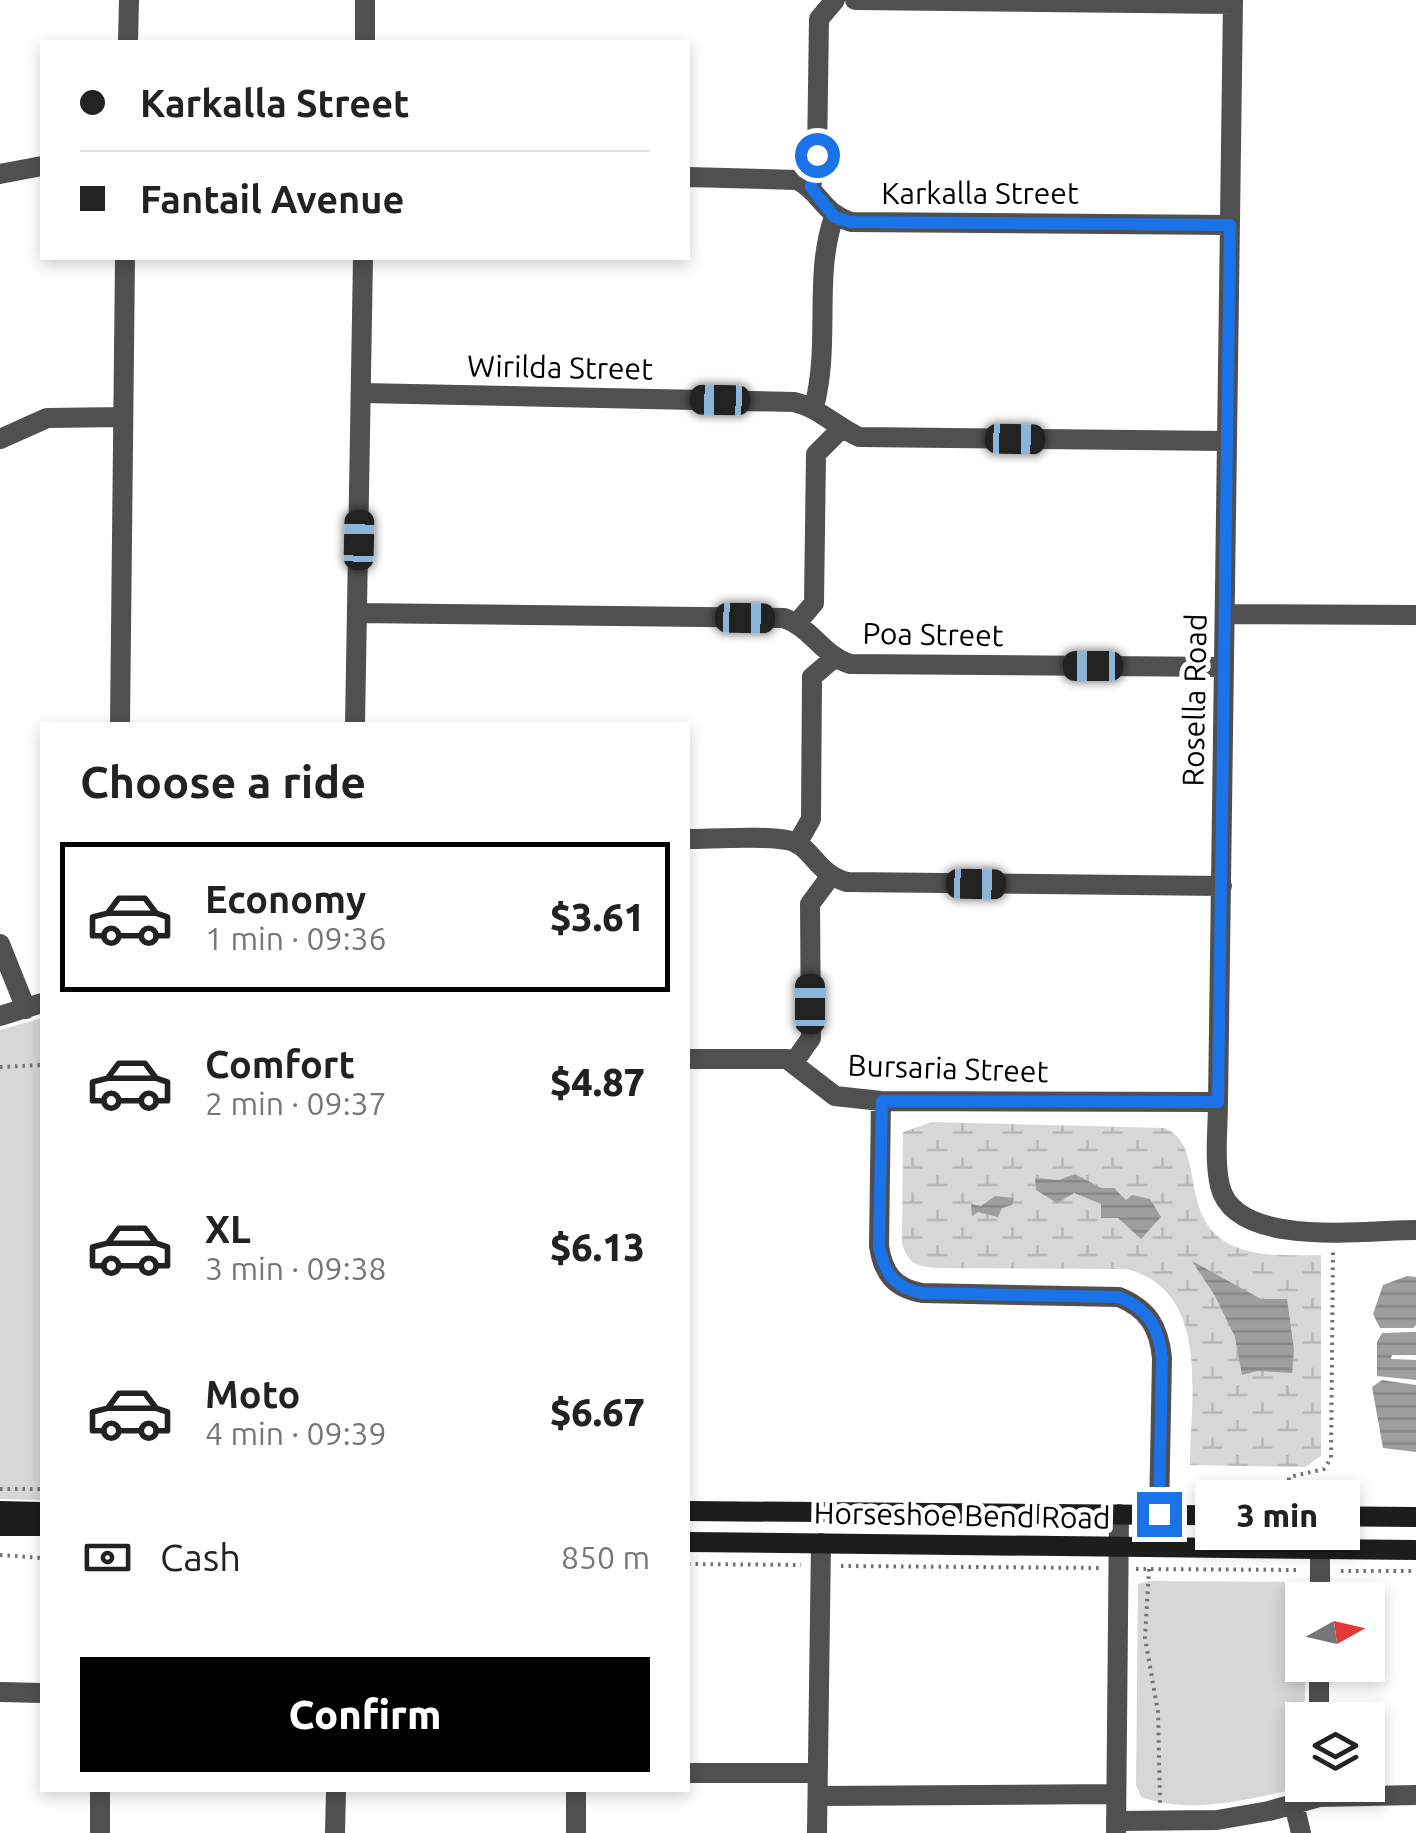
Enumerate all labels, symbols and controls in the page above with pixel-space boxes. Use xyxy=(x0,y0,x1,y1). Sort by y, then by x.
text: Karkalla Street xyxy=(140,82,409,124)
route start xyxy=(795,133,840,178)
street label: Karkalla Street xyxy=(881,176,1079,210)
text: Fantail Avenue xyxy=(140,178,404,220)
street label: Wirilda Street xyxy=(467,348,653,386)
car xyxy=(690,384,750,416)
car xyxy=(985,423,1045,455)
car xyxy=(343,510,375,570)
car xyxy=(715,602,775,634)
street label: Rosella Road xyxy=(1175,613,1213,787)
street label: Poa Street xyxy=(862,616,1004,652)
car xyxy=(1063,651,1123,681)
text: Choose a ride xyxy=(80,756,366,807)
car xyxy=(946,868,1006,900)
icon: car xyxy=(85,872,175,962)
text: Economy xyxy=(205,878,366,920)
text: $3.61 xyxy=(550,896,645,938)
text: 1 min · 09:36 xyxy=(205,920,387,956)
car xyxy=(795,974,825,1034)
icon: car xyxy=(85,1037,175,1127)
text: Comfort xyxy=(205,1043,355,1085)
street label: Bursaria Street xyxy=(847,1048,1049,1088)
text: $4.87 xyxy=(550,1061,645,1103)
text: 2 min · 09:37 xyxy=(205,1085,387,1121)
icon: car xyxy=(85,1202,175,1292)
text: XL xyxy=(205,1208,251,1250)
text: $6.13 xyxy=(550,1226,645,1268)
text: 3 min · 09:38 xyxy=(205,1250,387,1286)
icon: car xyxy=(85,1367,175,1457)
text: Moto xyxy=(205,1373,300,1415)
text: $6.67 xyxy=(550,1391,645,1433)
text: 4 min · 09:39 xyxy=(205,1415,387,1451)
callout: 3 min xyxy=(1194,1479,1359,1549)
route end xyxy=(1137,1492,1182,1537)
street label: Horseshoe Bend Road xyxy=(813,1495,1111,1535)
text: 3 min xyxy=(1237,1497,1318,1533)
icon: cash xyxy=(80,1530,135,1585)
text: Cash xyxy=(160,1536,241,1578)
text: 850 m xyxy=(561,1539,650,1575)
north arrow xyxy=(1285,1582,1385,1682)
map controls xyxy=(1285,1582,1385,1802)
button: Confirm xyxy=(80,1657,650,1772)
button: layers xyxy=(1285,1702,1385,1802)

